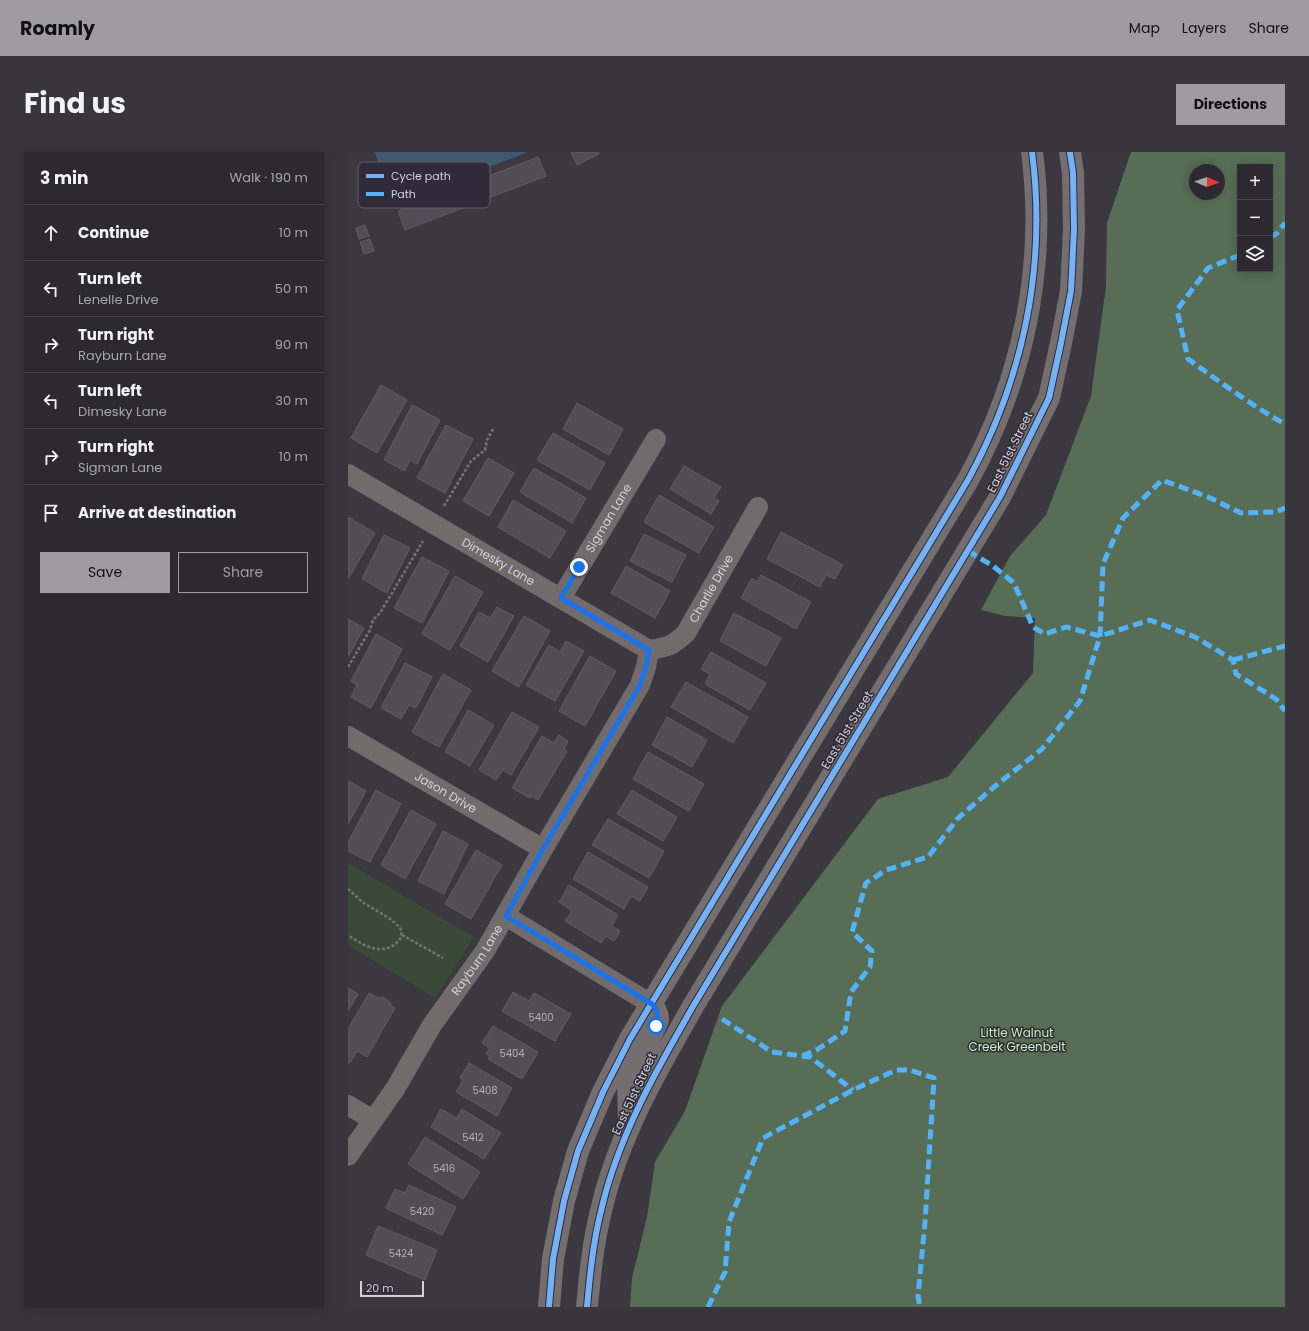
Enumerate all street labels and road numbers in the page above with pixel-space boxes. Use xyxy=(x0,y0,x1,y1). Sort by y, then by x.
street label: East 51st Street xyxy=(983,408,1037,495)
street label: Sigman Lane xyxy=(581,480,636,556)
street label: Dimesky Lane xyxy=(459,533,538,589)
street label: Charlie Drive xyxy=(685,551,737,626)
street label: East 51st Street xyxy=(817,687,877,772)
street label: Jason Drive xyxy=(412,767,480,817)
street label: Rayburn Lane xyxy=(447,921,506,999)
street label: East 51st Street xyxy=(607,1050,660,1137)

